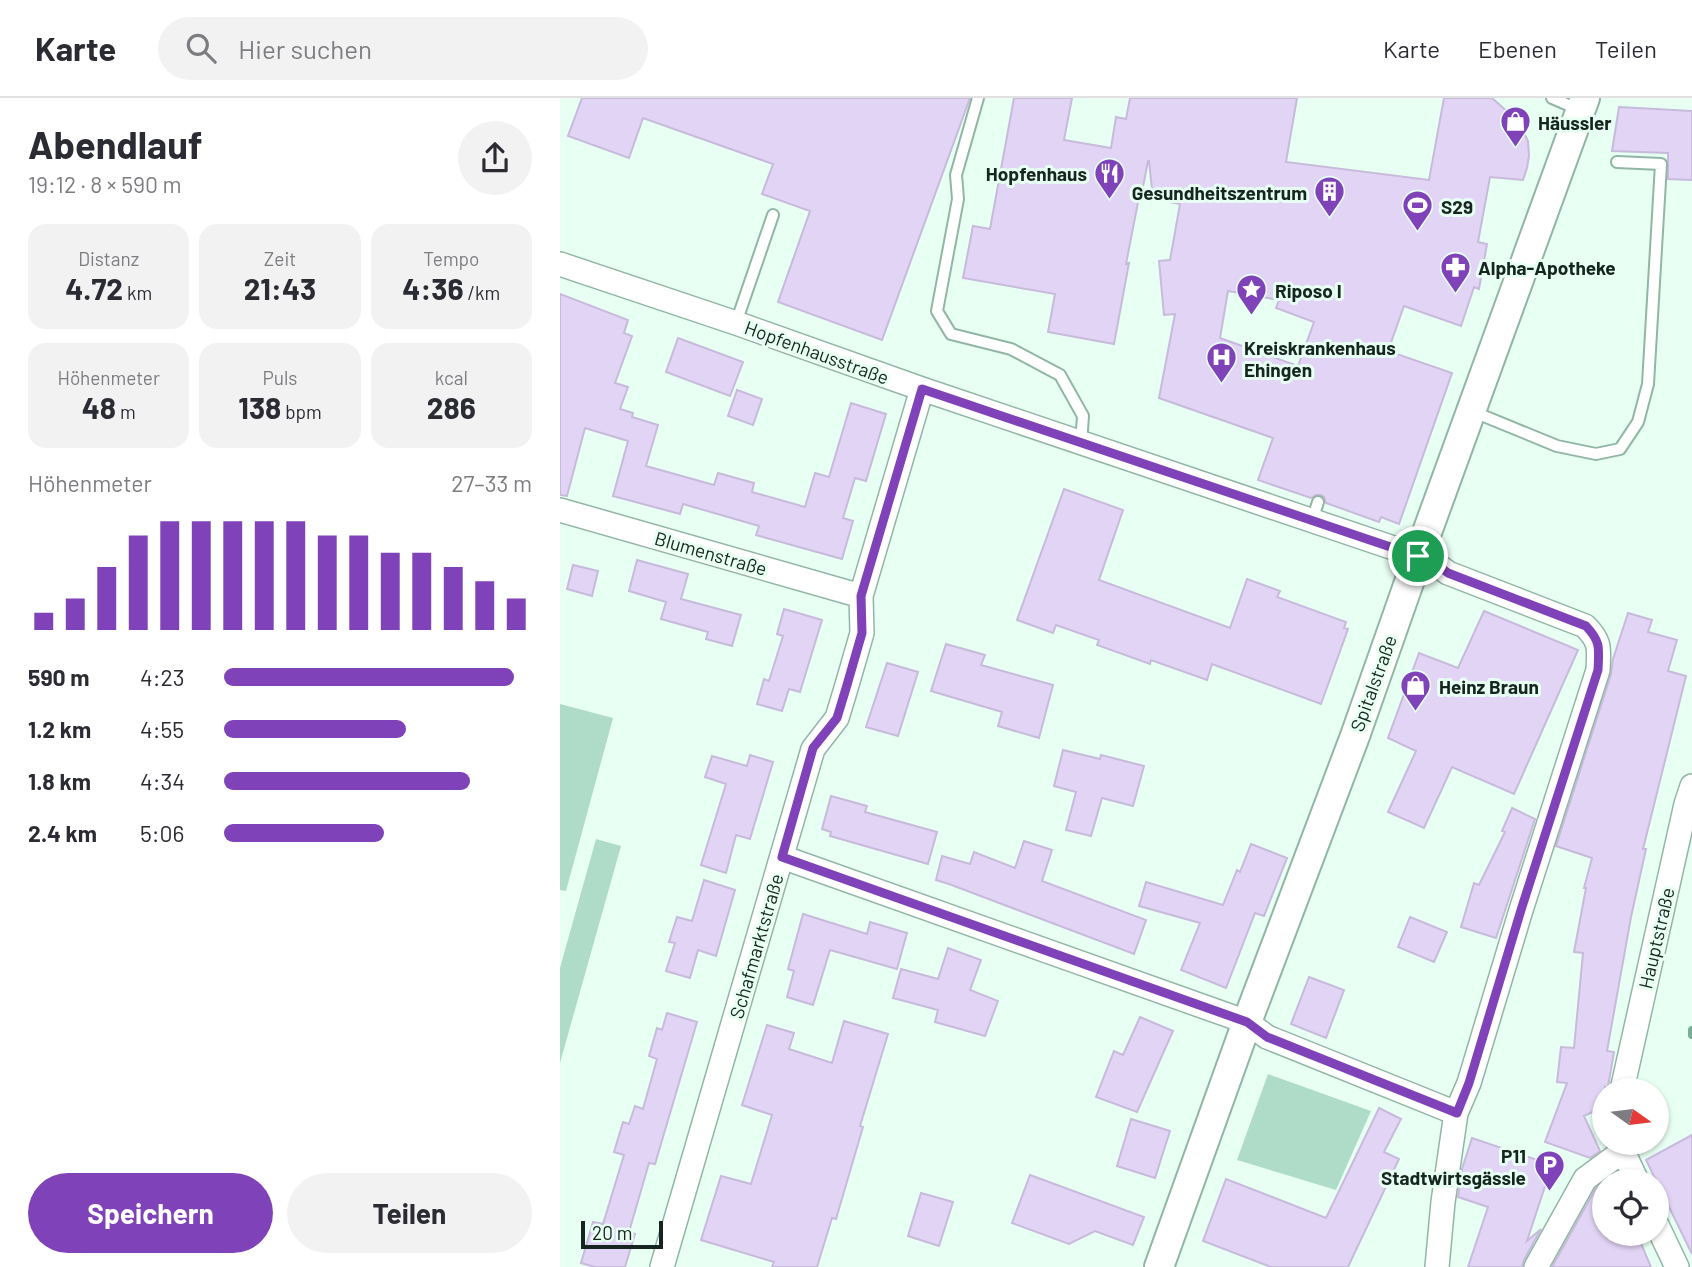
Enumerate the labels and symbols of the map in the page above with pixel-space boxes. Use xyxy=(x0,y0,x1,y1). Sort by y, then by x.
shop icon: Häussler xyxy=(1498,105,1532,149)
place label: Häussler xyxy=(1538,111,1612,134)
restaurant icon: Hopfenhaus xyxy=(1093,156,1127,200)
place label: Hopfenhaus xyxy=(986,162,1087,185)
building icon: Gesundheitszentrum xyxy=(1313,175,1347,219)
place label: Gesundheitszentrum xyxy=(1132,181,1307,204)
sports icon: S29 xyxy=(1401,189,1435,233)
place label: S29 xyxy=(1441,195,1473,218)
pharmacy icon: Alpha-Apotheke xyxy=(1438,250,1472,294)
place label: Alpha-Apotheke xyxy=(1478,256,1616,279)
place icon: Riposo I xyxy=(1235,273,1269,317)
place label: Riposo I xyxy=(1275,279,1342,302)
street label: Hopfenhausstraße xyxy=(742,315,892,389)
place label: Kreiskrankenhaus Ehingen xyxy=(1244,336,1396,381)
hospital icon: Kreiskrankenhaus Ehingen xyxy=(1204,341,1238,385)
street label: Blumenstraße xyxy=(652,526,770,580)
pin xyxy=(1388,526,1448,586)
street label: Spitalstraße xyxy=(1345,632,1401,734)
shop icon: Heinz Braun xyxy=(1399,669,1433,713)
place label: Heinz Braun xyxy=(1439,675,1539,698)
street label: Schafmarktstraße xyxy=(724,871,788,1021)
street label: Hauptstraße xyxy=(1633,885,1679,991)
north arrow xyxy=(1592,1078,1670,1155)
place label: P11 Stadtwirtsgässle xyxy=(1381,1144,1526,1189)
parking icon: P11 Stadtwirtsgässle xyxy=(1532,1149,1566,1193)
scale bar xyxy=(581,1218,663,1250)

